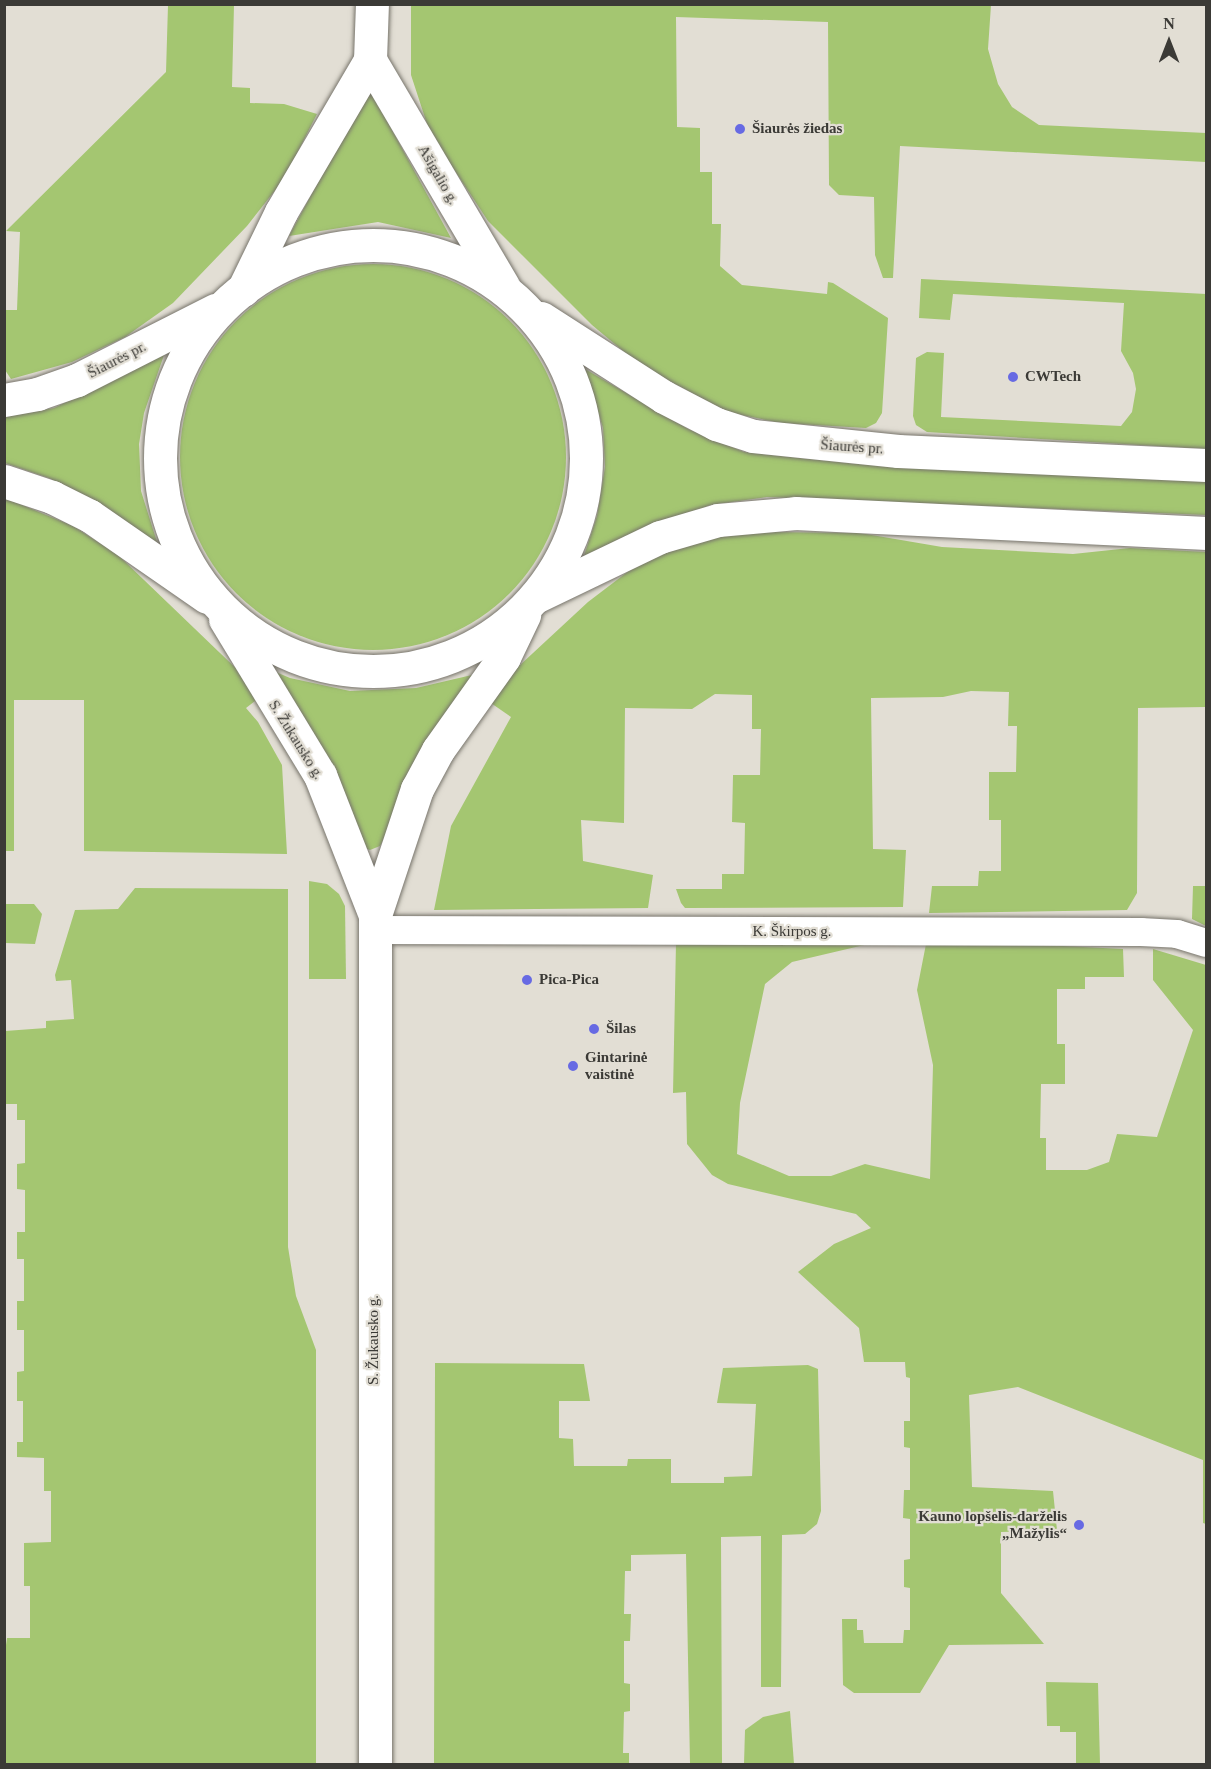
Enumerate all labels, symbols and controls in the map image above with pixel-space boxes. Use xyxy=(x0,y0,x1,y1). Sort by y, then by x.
north arrow xyxy=(1139,12,1199,72)
text: N xyxy=(1163,15,1175,32)
place label: Šiaurės žiedas xyxy=(752,120,842,138)
marker: Šiaurės žiedas xyxy=(733,122,747,136)
street label: Ašigalio g. xyxy=(414,142,462,208)
street label: Šiaurės pr. xyxy=(85,338,149,382)
place label: CWTech xyxy=(1025,368,1081,386)
marker: CWTech xyxy=(1006,370,1020,384)
street label: Šiaurės pr. xyxy=(820,436,884,458)
street label: S. Žukausko g. xyxy=(265,697,327,783)
street label: K. Škirpos g. xyxy=(752,923,832,941)
place label: Pica-Pica xyxy=(539,971,599,989)
marker: Pica-Pica xyxy=(520,973,534,987)
place label: Šilas xyxy=(606,1020,636,1038)
marker: Šilas xyxy=(587,1022,601,1036)
place label: Gintarinė vaistinė xyxy=(585,1048,647,1083)
marker: Gintarinė vaistinė xyxy=(566,1059,580,1073)
street label: S. Žukausko g. xyxy=(365,1295,383,1385)
place label: Kauno lopšelis-darželis „Mažylis“ xyxy=(918,1507,1067,1542)
marker: Kauno lopšelis-darželis „Mažylis“ xyxy=(1072,1518,1086,1532)

